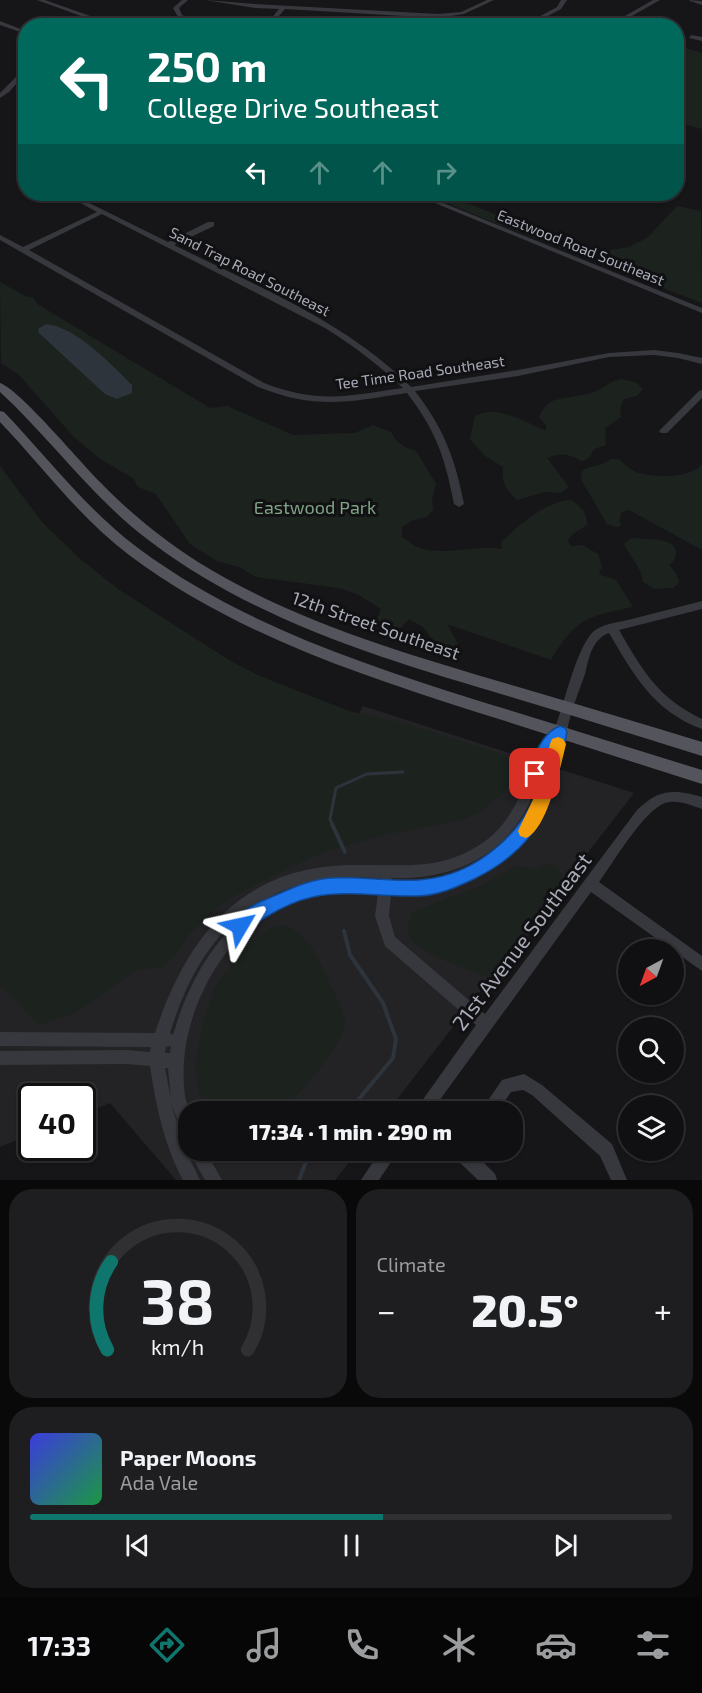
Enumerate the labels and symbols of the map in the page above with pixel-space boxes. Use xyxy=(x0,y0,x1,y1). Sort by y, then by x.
street label: Eastwood Road Southeast xyxy=(495,205,667,289)
street label: Sand Trap Road Southeast xyxy=(167,223,334,320)
street label: Tee Time Road Southeast xyxy=(334,351,506,393)
park label: Eastwood Park xyxy=(254,496,376,518)
street label: 12th Street Southeast xyxy=(289,586,463,664)
pin xyxy=(509,748,560,799)
street label: 21st Avenue Southeast xyxy=(446,847,596,1035)
position arrow xyxy=(208,894,272,958)
north arrow xyxy=(618,939,684,1005)
speed limit sign: 40 xyxy=(18,1083,96,1161)

